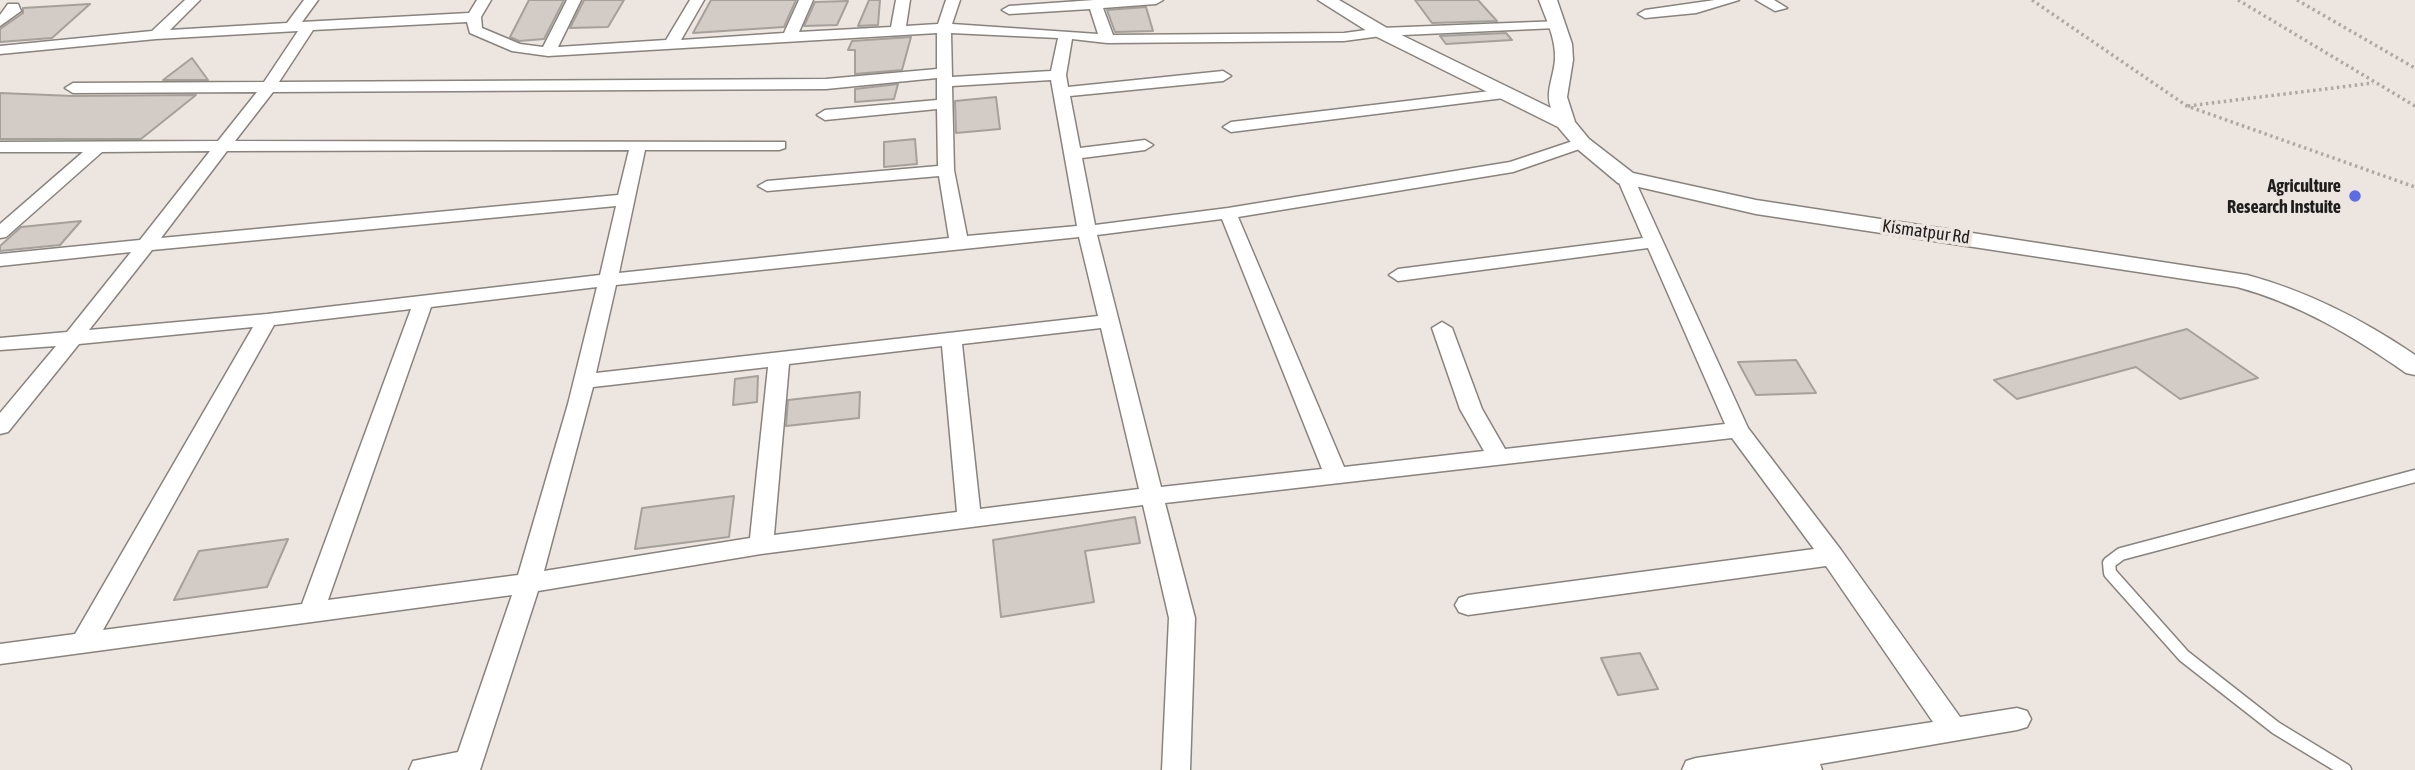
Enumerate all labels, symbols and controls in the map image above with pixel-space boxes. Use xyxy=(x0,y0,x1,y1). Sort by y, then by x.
place label: Agriculture Research Instuite xyxy=(2227,175,2341,218)
marker: Agriculture Research Instuite xyxy=(2347,188,2363,204)
street label: Kismatpur Rd xyxy=(1881,215,1971,249)

